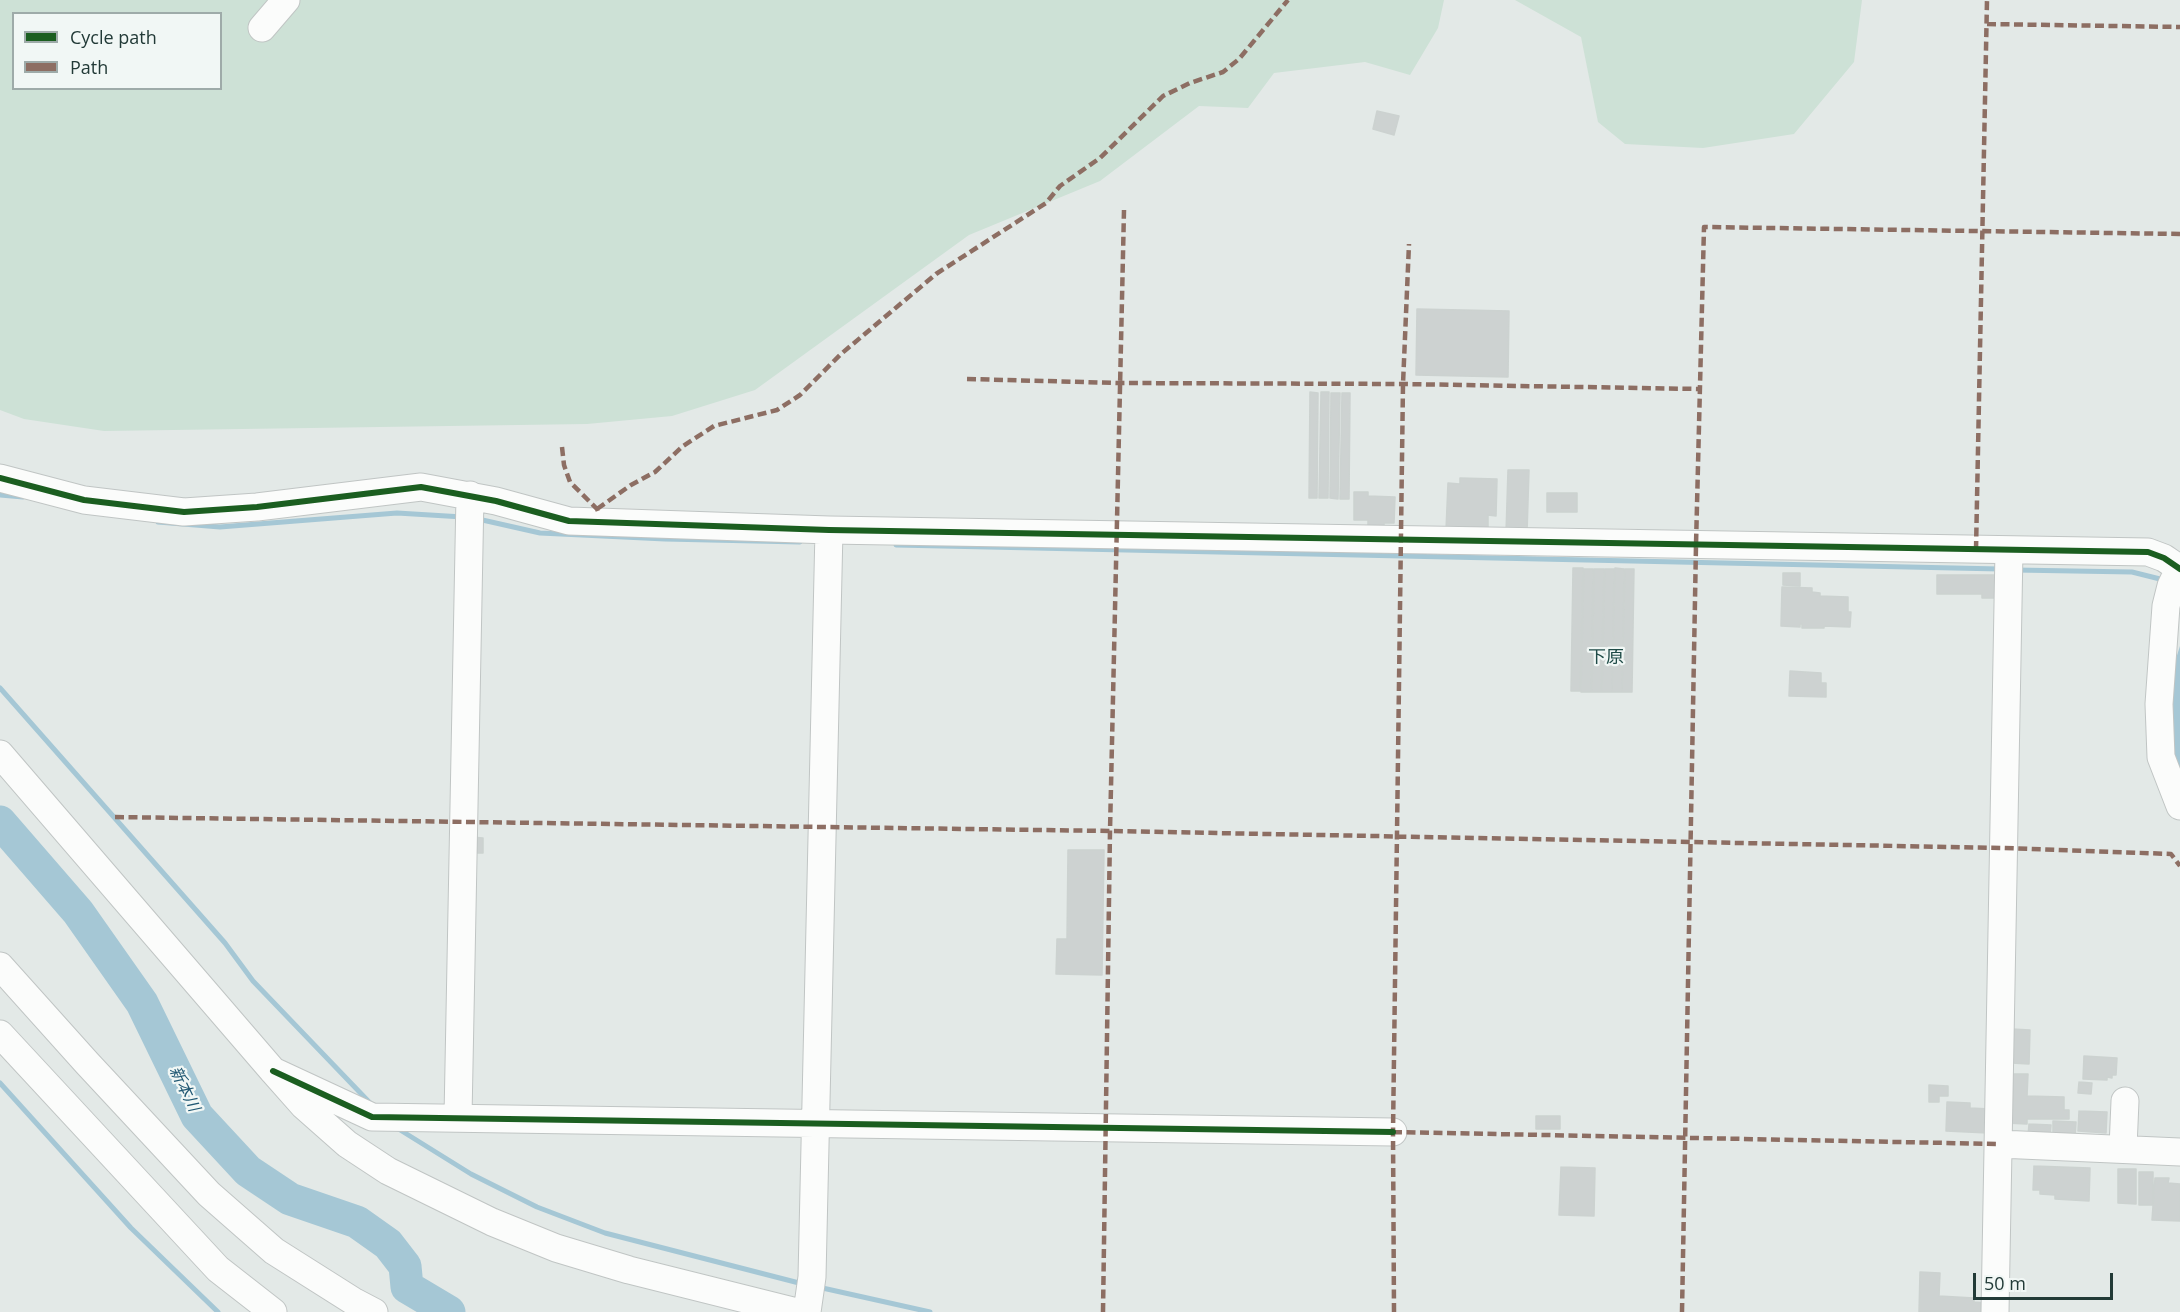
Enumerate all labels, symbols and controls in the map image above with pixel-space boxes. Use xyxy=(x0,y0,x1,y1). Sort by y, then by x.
legend xyxy=(12,12,222,90)
text: Cycle path xyxy=(70,25,157,49)
text: Path xyxy=(70,55,108,79)
district label: 下原 xyxy=(1588,647,1624,669)
water label: 新本川 xyxy=(165,1063,203,1115)
scale bar xyxy=(1976,1261,2116,1299)
text: 50 m xyxy=(1984,1271,2026,1295)

